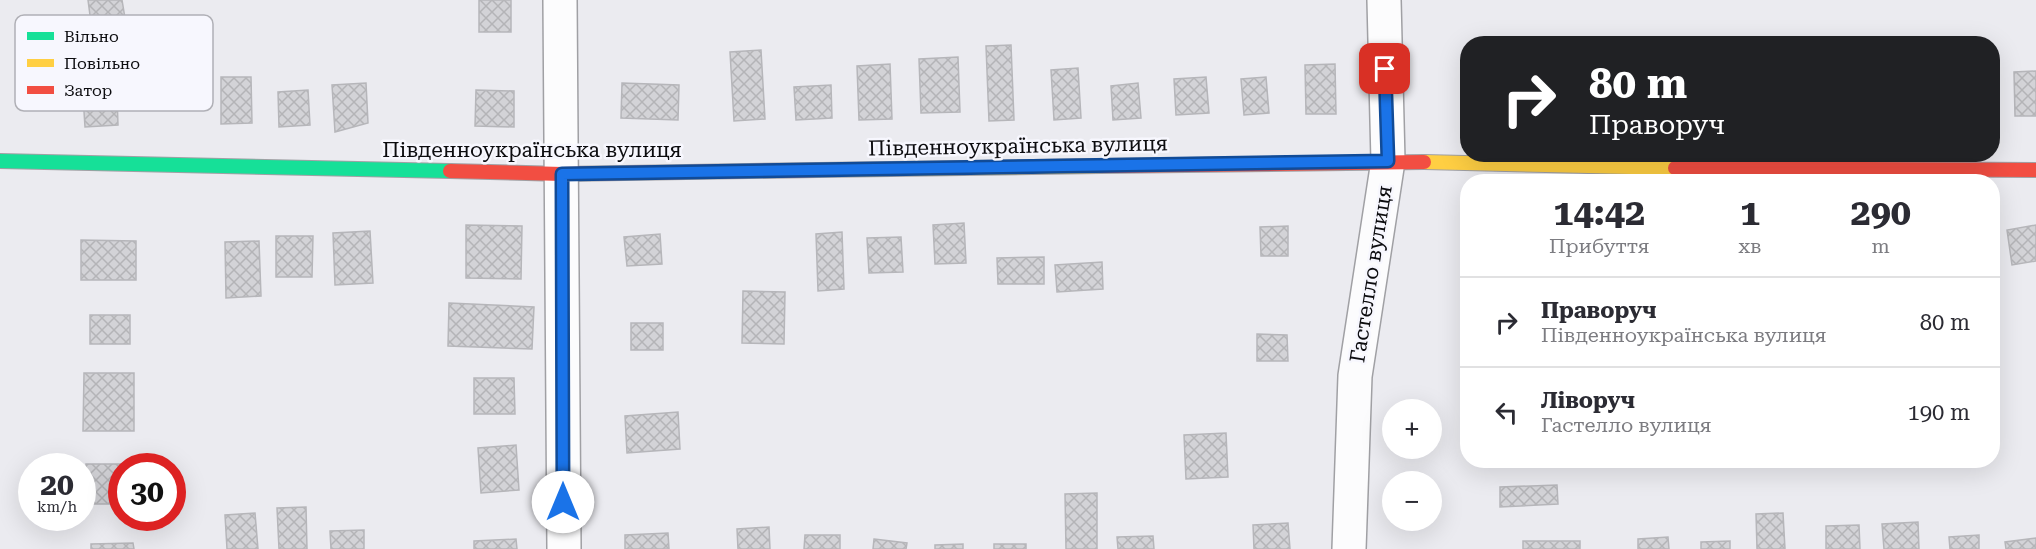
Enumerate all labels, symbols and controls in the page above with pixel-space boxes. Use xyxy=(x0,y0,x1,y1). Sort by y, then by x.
legend xyxy=(15,15,213,111)
text: Вільно xyxy=(64,27,119,46)
pin xyxy=(1359,43,1410,94)
icon: arrive xyxy=(1368,52,1401,85)
text: Повільно xyxy=(64,54,140,73)
text: 80 m xyxy=(1589,59,1687,108)
icon: right xyxy=(1490,60,1568,138)
text: Затор xyxy=(64,81,112,100)
text: Праворуч xyxy=(1589,109,1725,141)
street label: Південноукраїнська вулиця xyxy=(868,131,1168,161)
street label: Південноукраїнська вулиця xyxy=(382,138,682,162)
street label: Гастелло вулиця xyxy=(1345,184,1397,364)
text: 14:42 xyxy=(1553,192,1645,234)
text: 1 xyxy=(1740,192,1760,234)
text: 290 xyxy=(1850,192,1911,234)
text: Прибуття xyxy=(1549,234,1650,258)
text: хв xyxy=(1739,234,1762,258)
text: m xyxy=(1872,234,1890,258)
text: Праворуч xyxy=(1541,298,1656,323)
icon: right xyxy=(1490,306,1523,339)
text: 80 m xyxy=(1920,310,1970,335)
text: Південноукраїнська вулиця xyxy=(1541,323,1826,347)
text: Ліворуч xyxy=(1541,388,1635,413)
icon: left xyxy=(1490,396,1523,429)
map controls xyxy=(1382,399,1442,531)
button: + xyxy=(1382,399,1442,459)
text: 190 m xyxy=(1907,400,1970,425)
text: Гастелло вулиця xyxy=(1541,413,1711,437)
speed limit sign: 30 xyxy=(108,453,186,531)
text: 20 xyxy=(40,467,74,502)
position arrow xyxy=(531,470,595,534)
button: − xyxy=(1382,471,1442,531)
text: km/h xyxy=(37,498,77,516)

